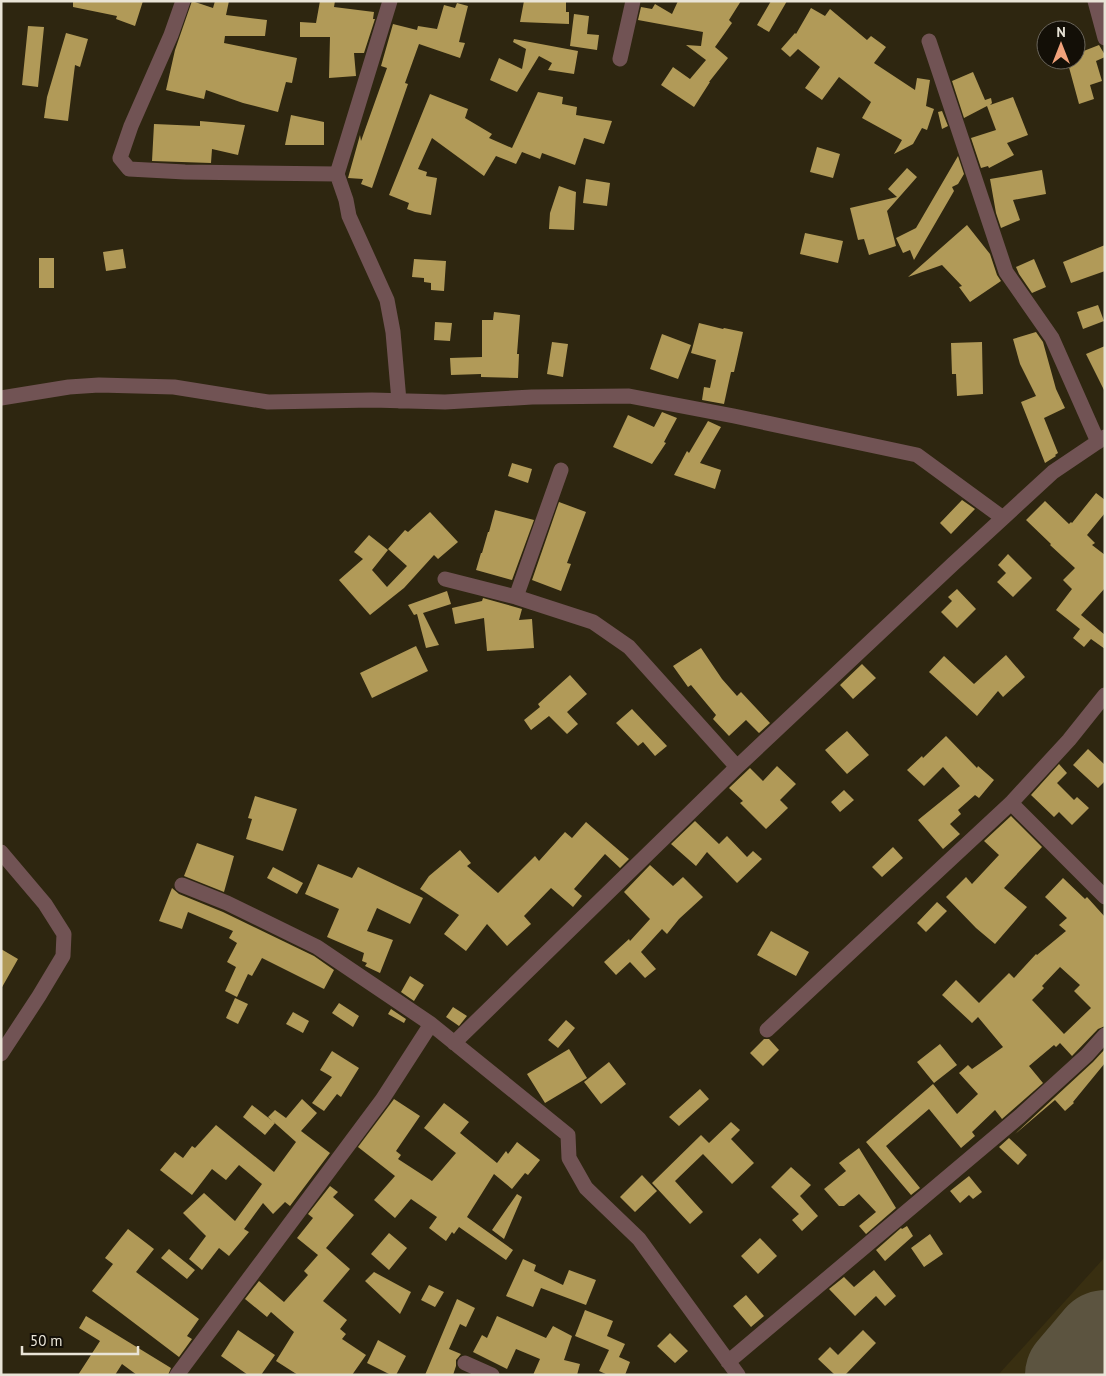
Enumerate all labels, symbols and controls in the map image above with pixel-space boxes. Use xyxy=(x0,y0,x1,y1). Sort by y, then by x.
north arrow xyxy=(1036,20,1086,70)
text: N xyxy=(1056,23,1066,41)
scale bar xyxy=(22,1324,139,1356)
text: 50 m xyxy=(30,1331,63,1350)

